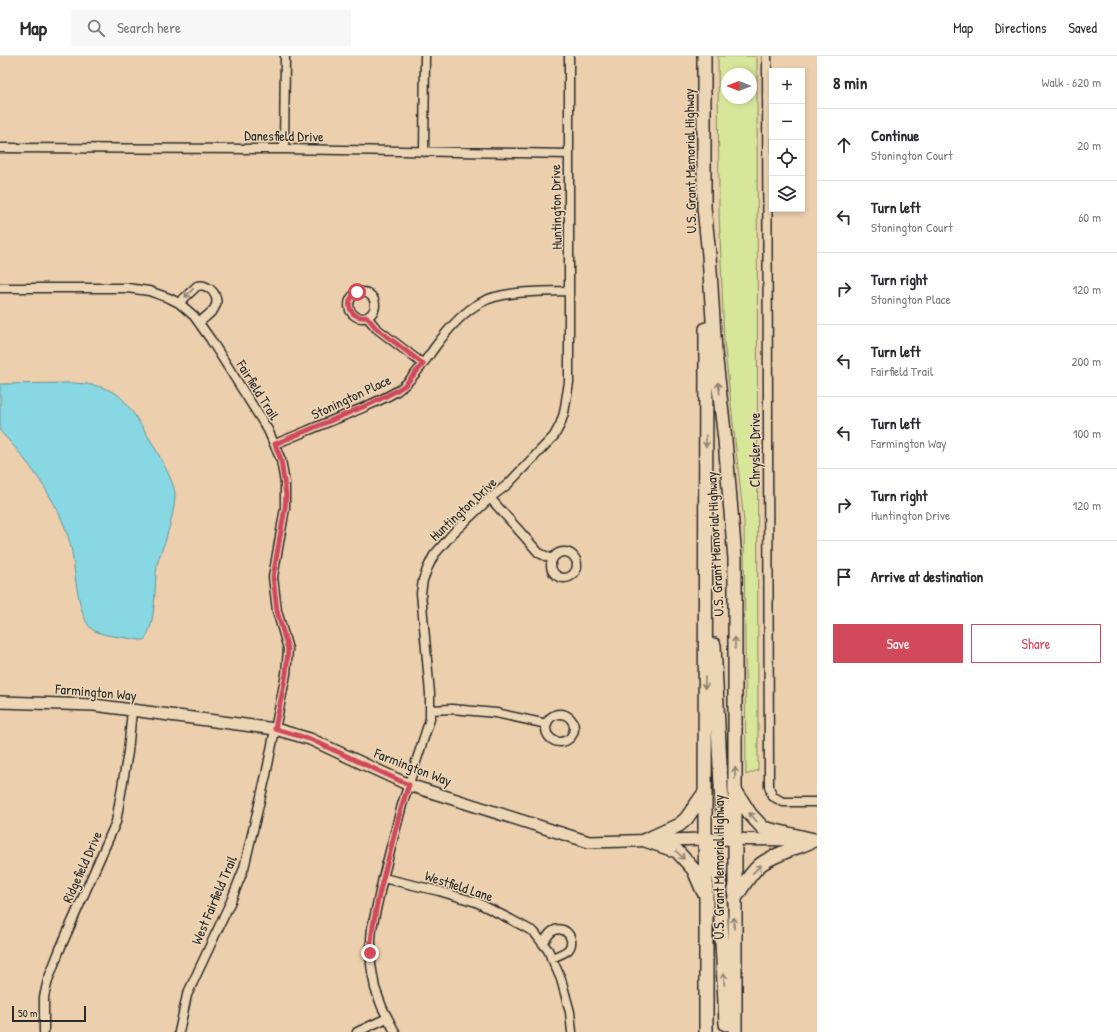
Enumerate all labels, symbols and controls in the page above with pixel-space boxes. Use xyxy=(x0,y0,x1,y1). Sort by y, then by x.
search box xyxy=(71,10,351,46)
text: Map xyxy=(20,15,47,41)
icon: search xyxy=(85,17,107,39)
text: Search here xyxy=(117,17,181,38)
text: Map xyxy=(953,18,973,37)
text: Directions xyxy=(995,18,1046,37)
text: Saved xyxy=(1068,18,1097,37)
north arrow xyxy=(721,68,757,104)
map controls xyxy=(769,68,805,212)
button: + xyxy=(769,68,805,104)
text: 8 min xyxy=(833,71,867,94)
text: Walk · 620 m xyxy=(1042,73,1101,91)
street label: U.S. Grant Memorial Highway xyxy=(679,88,701,234)
button: − xyxy=(769,104,805,140)
street label: Danesfield Drive xyxy=(244,125,324,146)
text: Continue xyxy=(871,125,919,146)
icon: ahead xyxy=(833,134,855,156)
text: 20 m xyxy=(1077,136,1101,154)
button: locate xyxy=(769,140,805,176)
text: Stonington Court xyxy=(871,146,953,164)
street label: Huntington Drive xyxy=(545,164,567,250)
button: layers xyxy=(769,176,805,212)
text: Turn left xyxy=(871,197,921,218)
icon: left xyxy=(833,206,855,228)
text: 60 m xyxy=(1078,208,1101,226)
text: Stonington Court xyxy=(871,218,953,236)
text: Turn right xyxy=(871,269,927,290)
icon: right xyxy=(833,278,855,300)
text: 120 m xyxy=(1073,280,1101,298)
route start xyxy=(348,283,366,301)
one-way arrow xyxy=(184,288,194,298)
text: Stonington Place xyxy=(871,290,951,308)
text: Turn left xyxy=(871,341,921,362)
icon: left xyxy=(833,350,855,372)
text: 200 m xyxy=(1071,352,1101,370)
street label: Fairfield Trail xyxy=(232,355,284,423)
text: Fairfield Trail xyxy=(871,362,933,380)
street label: Stonington Place xyxy=(308,370,395,424)
one-way arrow xyxy=(716,382,723,395)
street label: Chrysler Drive xyxy=(745,412,765,487)
text: Turn left xyxy=(871,413,921,434)
icon: left xyxy=(833,422,855,444)
text: 100 m xyxy=(1073,424,1101,442)
one-way arrow xyxy=(702,434,710,447)
text: Farmington Way xyxy=(871,434,947,452)
street label: U.S. Grant Memorial Highway xyxy=(701,471,729,617)
street label: Huntington Drive xyxy=(425,472,501,545)
text: Turn right xyxy=(871,485,927,506)
icon: right xyxy=(833,494,855,516)
text: 120 m xyxy=(1073,496,1101,514)
text: Huntington Drive xyxy=(871,506,950,524)
icon: arrive xyxy=(833,566,855,588)
text: Arrive at destination xyxy=(871,566,983,587)
button: Save xyxy=(833,624,963,663)
button: Share xyxy=(971,624,1101,663)
one-way arrow xyxy=(731,637,739,650)
one-way arrow xyxy=(701,676,709,689)
street label: Farmington Way xyxy=(54,678,137,706)
street label: Farmington Way xyxy=(370,743,455,791)
one-way arrow xyxy=(731,767,739,780)
street label: U.S. Grant Memorial Highway xyxy=(709,794,729,940)
one-way arrow xyxy=(749,812,758,823)
street label: Ridgefield Drive xyxy=(57,828,107,906)
one-way arrow xyxy=(675,850,685,860)
street label: West Fairfield Trail xyxy=(186,852,241,947)
one-way arrow xyxy=(752,864,762,874)
street label: Westfield Lane xyxy=(423,866,496,906)
one-way arrow xyxy=(730,917,738,930)
route end xyxy=(361,944,379,962)
one-way arrow xyxy=(720,973,728,986)
scale bar xyxy=(12,1004,86,1023)
text: 50 m xyxy=(18,1006,38,1020)

